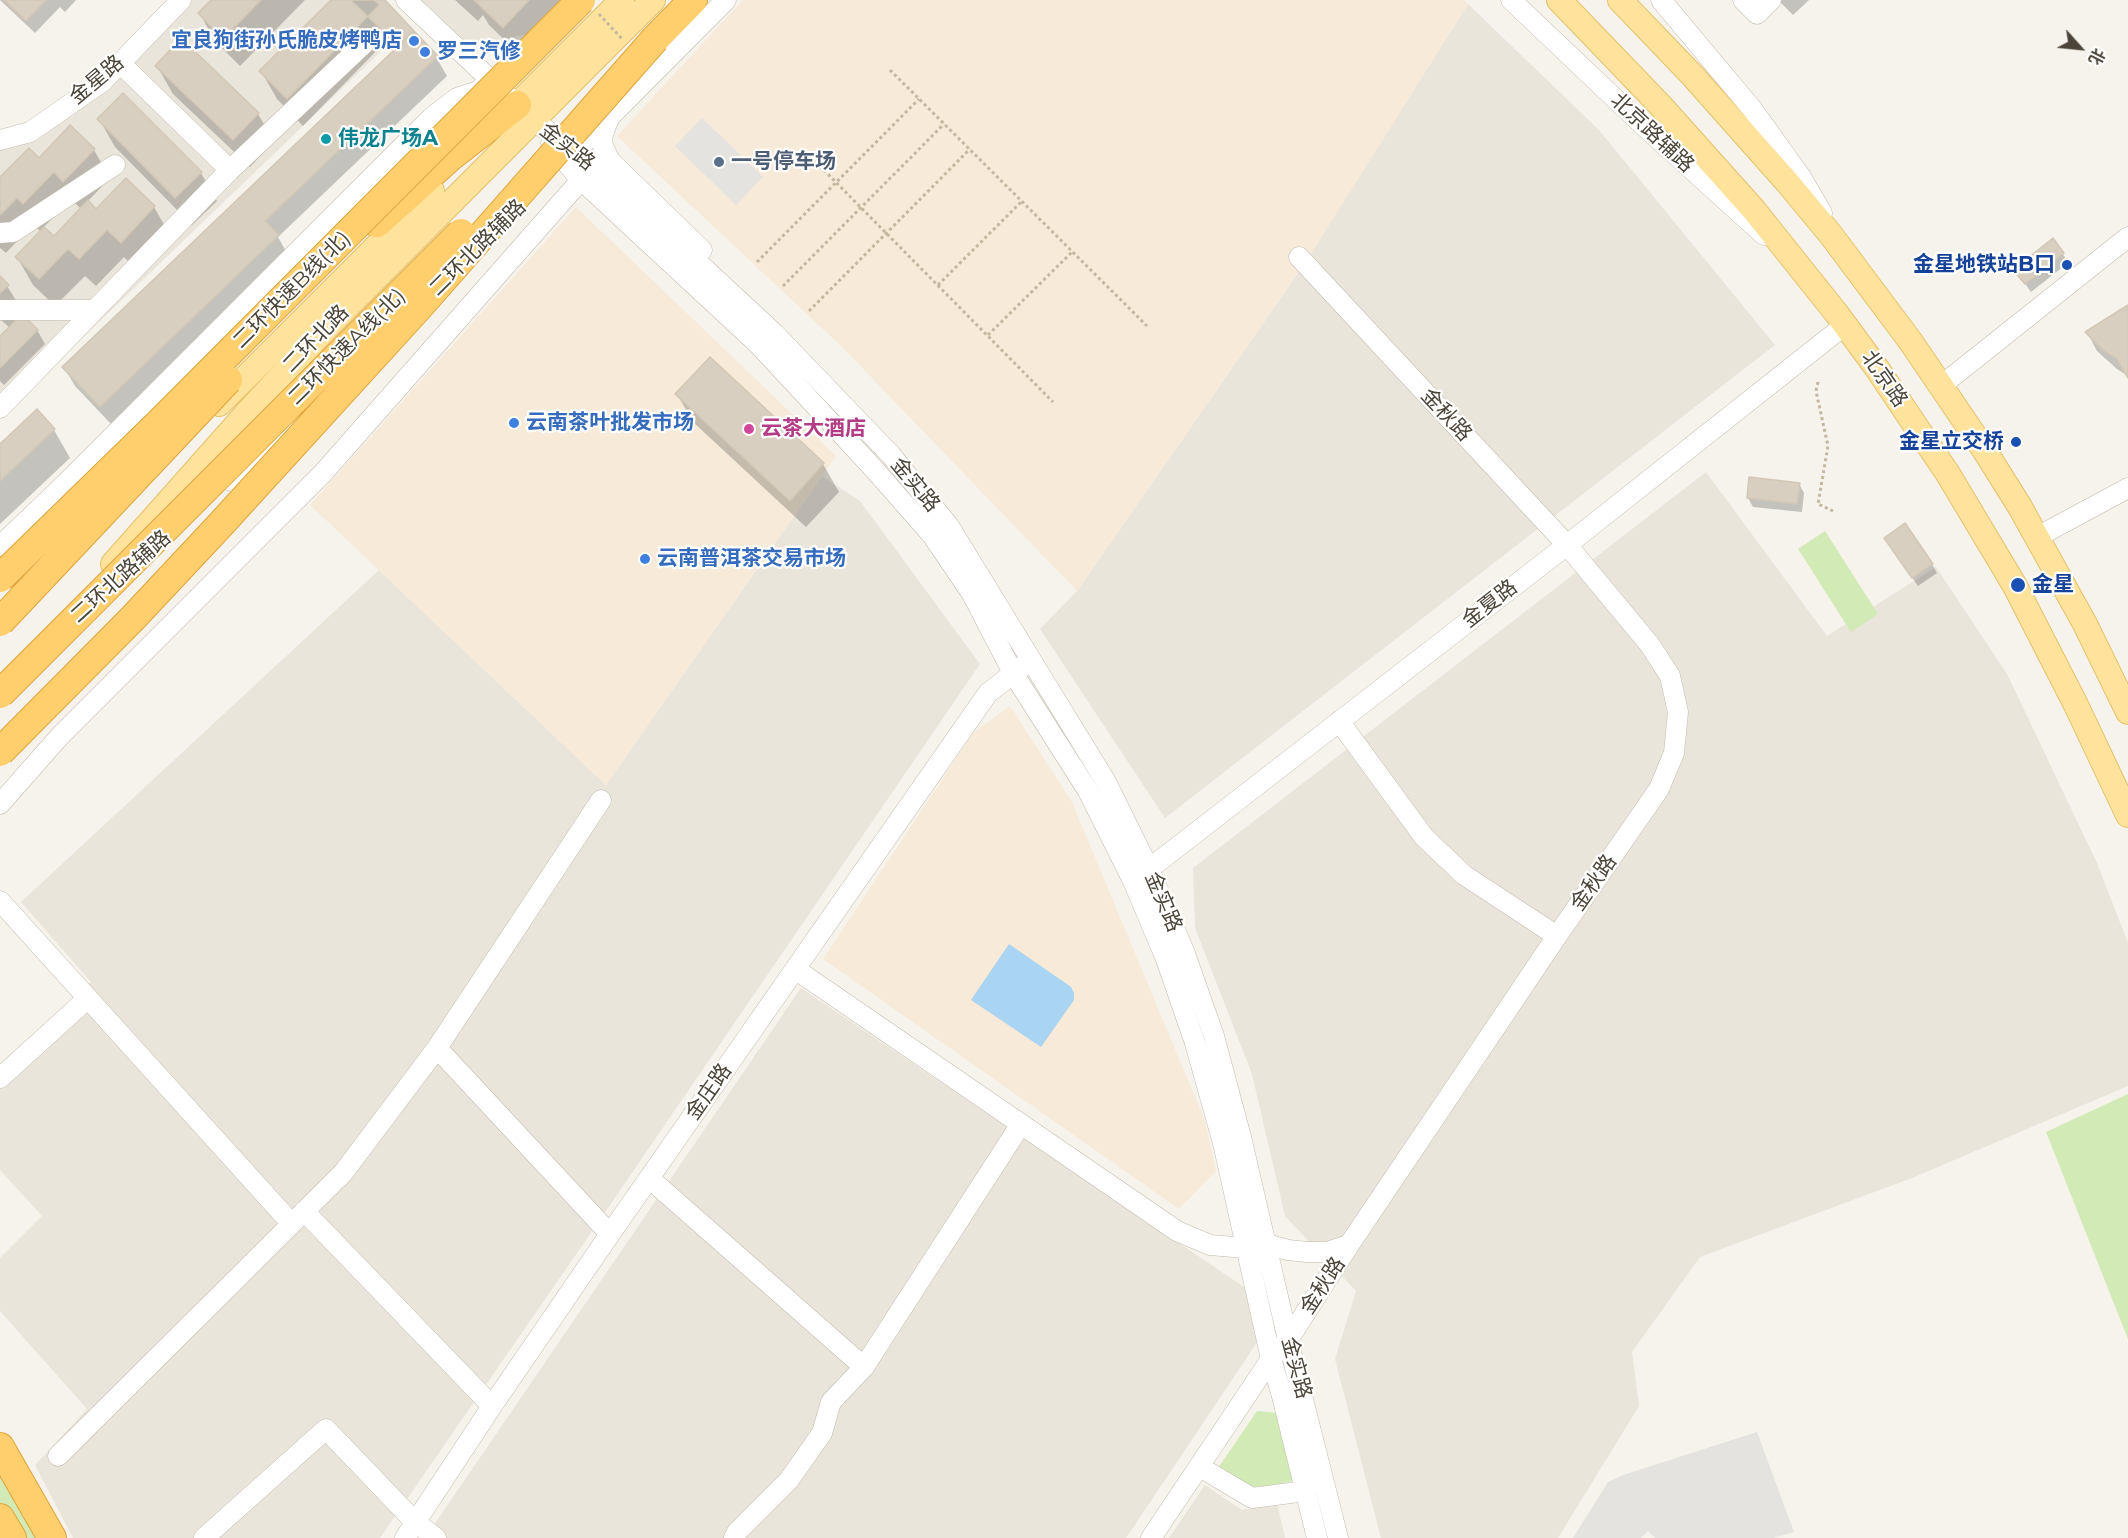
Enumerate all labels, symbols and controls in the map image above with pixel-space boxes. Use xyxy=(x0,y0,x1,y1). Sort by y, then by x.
north arrow xyxy=(2050,18,2110,78)
place label: 宜良狗街孙氏脆皮烤鸭店 xyxy=(171,28,402,54)
marker: 宜良狗街孙氏脆皮烤鸭店 xyxy=(407,34,421,48)
place label: 罗三汽修 xyxy=(437,39,521,65)
marker: 罗三汽修 xyxy=(418,45,432,59)
text: 北 xyxy=(2084,45,2109,68)
street label: 金星路 xyxy=(65,50,129,110)
street label: 北京路辅路 xyxy=(1605,88,1699,178)
street label: 金实路 xyxy=(534,118,600,176)
place label: 伟龙广场A xyxy=(338,126,438,152)
marker: 伟龙广场A xyxy=(319,132,333,146)
place label: 一号停车场 xyxy=(731,149,836,175)
marker: 一号停车场 xyxy=(712,155,726,169)
street label: 二环北路辅路 xyxy=(425,195,531,301)
street label: 二环快速B线(北) xyxy=(228,226,356,354)
place label: 金星地铁站B口 xyxy=(1913,252,2055,278)
marker: 金星地铁站B口 xyxy=(2060,258,2074,272)
street label: 二环快速A线(北) xyxy=(283,283,411,411)
street label: 二环北路 xyxy=(278,300,354,378)
street label: 北京路 xyxy=(1856,346,1912,412)
street label: 金秋路 xyxy=(1415,383,1477,447)
place label: 云南茶叶批发市场 xyxy=(526,410,694,436)
marker: 云南茶叶批发市场 xyxy=(507,416,521,430)
place label: 云茶大酒店 xyxy=(761,416,866,442)
marker: 云茶大酒店 xyxy=(742,422,756,436)
place label: 金星立交桥 xyxy=(1899,429,2004,455)
marker: 金星立交桥 xyxy=(2009,435,2023,449)
street label: 金实路 xyxy=(885,453,945,517)
street label: 二环北路辅路 xyxy=(66,525,176,629)
place label: 云南普洱茶交易市场 xyxy=(657,546,846,572)
marker: 云南普洱茶交易市场 xyxy=(638,552,652,566)
place label: 金星 xyxy=(2032,572,2074,598)
street label: 金夏路 xyxy=(1457,575,1523,633)
marker: 金星 xyxy=(2009,576,2027,594)
street label: 金秋路 xyxy=(1566,850,1622,916)
street label: 金实路 xyxy=(1139,868,1187,936)
street label: 金庄路 xyxy=(681,1059,737,1125)
street label: 金秋路 xyxy=(1295,1253,1351,1319)
street label: 金实路 xyxy=(1276,1334,1316,1402)

